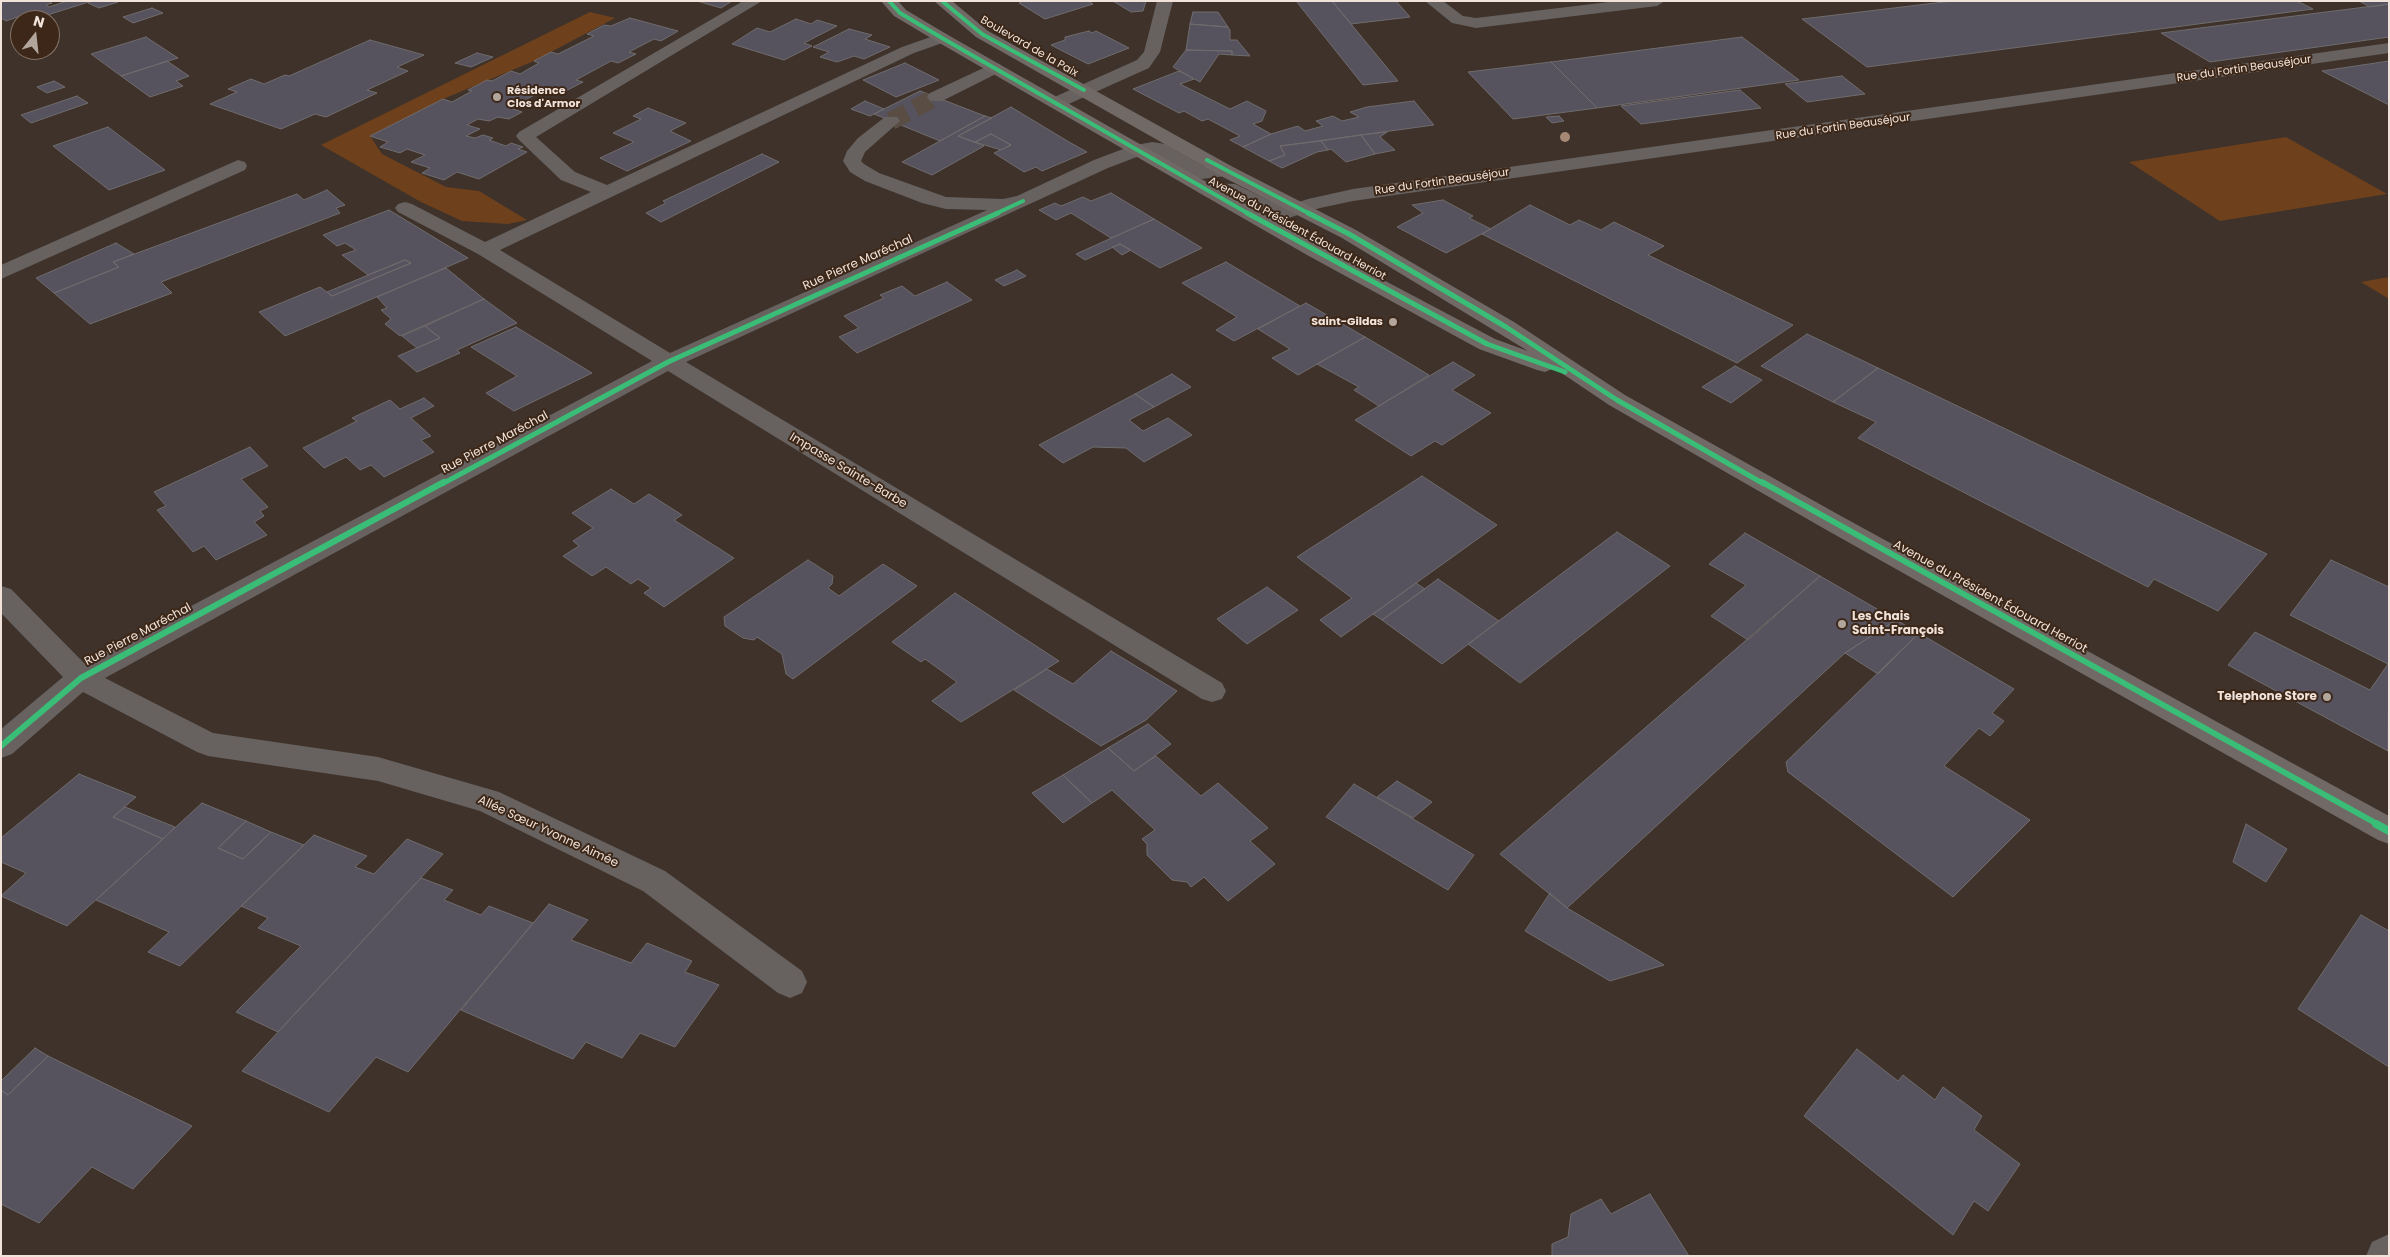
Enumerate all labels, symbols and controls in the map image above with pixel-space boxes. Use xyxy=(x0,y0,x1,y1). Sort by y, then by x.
north arrow xyxy=(10,10,60,60)
text: N xyxy=(31,10,47,33)
street label: Boulevard de la Paix xyxy=(978,14,1080,80)
street label: Rue du Fortin Beauséjour xyxy=(2176,53,2312,85)
place label: Résidence Clos d'Armor xyxy=(507,84,580,110)
marker: Résidence Clos d'Armor xyxy=(491,91,503,103)
street label: Rue du Fortin Beauséjour xyxy=(1775,111,1911,143)
street label: Rue du Fortin Beauséjour xyxy=(1374,166,1510,198)
street label: Avenue du Président Édouard Herriot xyxy=(1206,174,1388,284)
street label: Rue Pierre Maréchal xyxy=(801,232,915,294)
place label: Saint-Gildas xyxy=(1311,315,1383,329)
marker: Saint-Gildas xyxy=(1387,316,1399,328)
street label: Rue Pierre Maréchal xyxy=(439,409,551,477)
street label: Impasse Sainte-Barbe xyxy=(787,430,909,512)
street label: Avenue du Président Édouard Herriot xyxy=(1891,538,2089,656)
street label: Rue Pierre Maréchal xyxy=(82,601,194,669)
place label: Les Chais Saint-François xyxy=(1852,610,1944,638)
marker: Les Chais Saint-François xyxy=(1836,618,1848,630)
place label: Telephone Store xyxy=(2217,690,2317,704)
marker: Telephone Store xyxy=(2321,691,2333,703)
street label: Allée Sœur Yvonne Aimée xyxy=(476,793,620,871)

